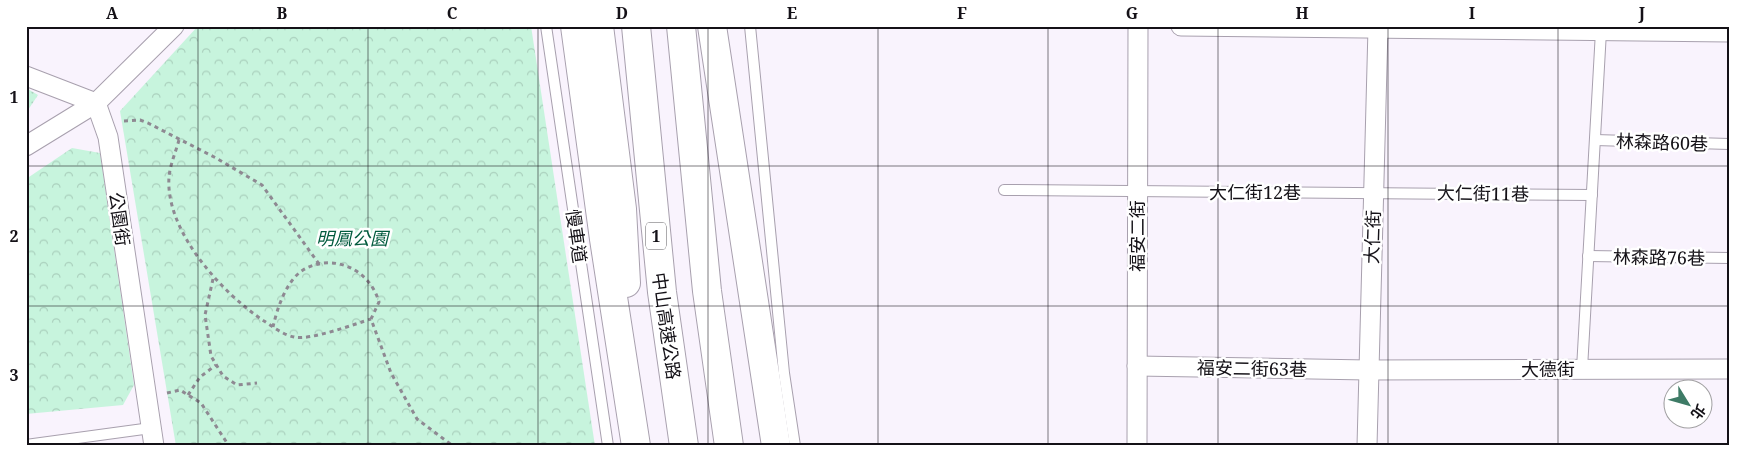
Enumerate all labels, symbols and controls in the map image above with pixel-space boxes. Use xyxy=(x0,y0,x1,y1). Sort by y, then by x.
text: A xyxy=(106,2,119,24)
text: B xyxy=(277,2,288,24)
text: C xyxy=(447,2,458,24)
text: D xyxy=(616,2,628,24)
text: E xyxy=(787,2,797,24)
text: F xyxy=(957,2,967,24)
text: G xyxy=(1126,2,1138,24)
text: H xyxy=(1295,2,1309,24)
text: I xyxy=(1469,2,1475,24)
text: J xyxy=(1638,2,1646,24)
text: 1 xyxy=(9,86,19,108)
street label: 林森路60巷 xyxy=(1616,128,1708,156)
street label: 大仁街12巷 xyxy=(1209,180,1301,204)
street label: 大仁街11巷 xyxy=(1437,180,1529,206)
street label: 公園街 xyxy=(104,191,136,247)
street label: 福安二街 xyxy=(1125,200,1149,272)
street label: 慢車道 xyxy=(561,208,593,264)
street label: 大仁街 xyxy=(1359,210,1385,264)
road number: 1 xyxy=(646,222,666,250)
text: 2 xyxy=(9,225,19,247)
park label: 明鳳公園 xyxy=(316,226,391,250)
street label: 林森路76巷 xyxy=(1613,244,1705,270)
street label: 中山高速公路 xyxy=(648,271,686,381)
street label: 福安二街63巷 xyxy=(1197,355,1307,381)
street label: 大德街 xyxy=(1521,357,1575,381)
text: 3 xyxy=(9,364,19,386)
north arrow xyxy=(1662,380,1712,430)
text: 北 xyxy=(1687,401,1711,423)

